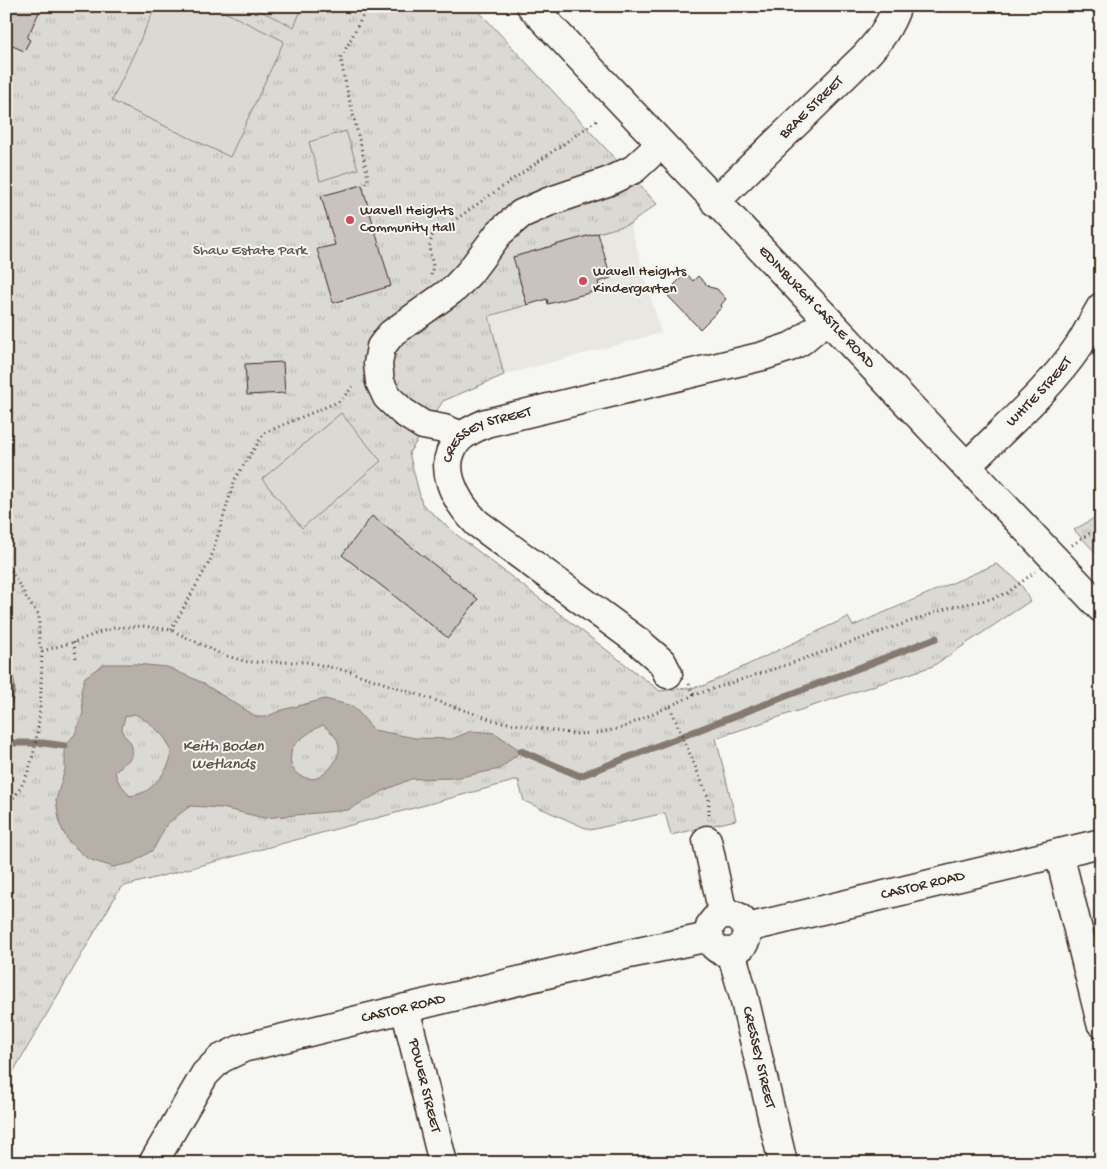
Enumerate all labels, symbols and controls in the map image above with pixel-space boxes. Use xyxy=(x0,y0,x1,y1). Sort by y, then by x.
street label: BRAE STREET xyxy=(775,72,848,144)
place label: Wavell Heights Community Hall xyxy=(360,202,455,237)
marker: Wavell Heights Community Hall xyxy=(344,214,356,226)
park label: Shaw Estate Park xyxy=(193,242,308,260)
street label: EDINBURGH CASTLE ROAD xyxy=(754,242,879,373)
place label: Wavell Heights Kindergarten xyxy=(593,263,687,298)
marker: Wavell Heights Kindergarten xyxy=(577,275,589,287)
street label: WHITE STREET xyxy=(1003,353,1077,431)
street label: CRESSEY STREET xyxy=(439,403,534,464)
water label: Keith Boden Wetlands xyxy=(182,738,264,775)
street label: CASTOR ROAD xyxy=(879,867,967,905)
street label: CASTOR ROAD xyxy=(360,990,448,1028)
street label: CRESSEY STREET xyxy=(737,1005,779,1112)
street label: POWER STREET xyxy=(404,1036,445,1136)

